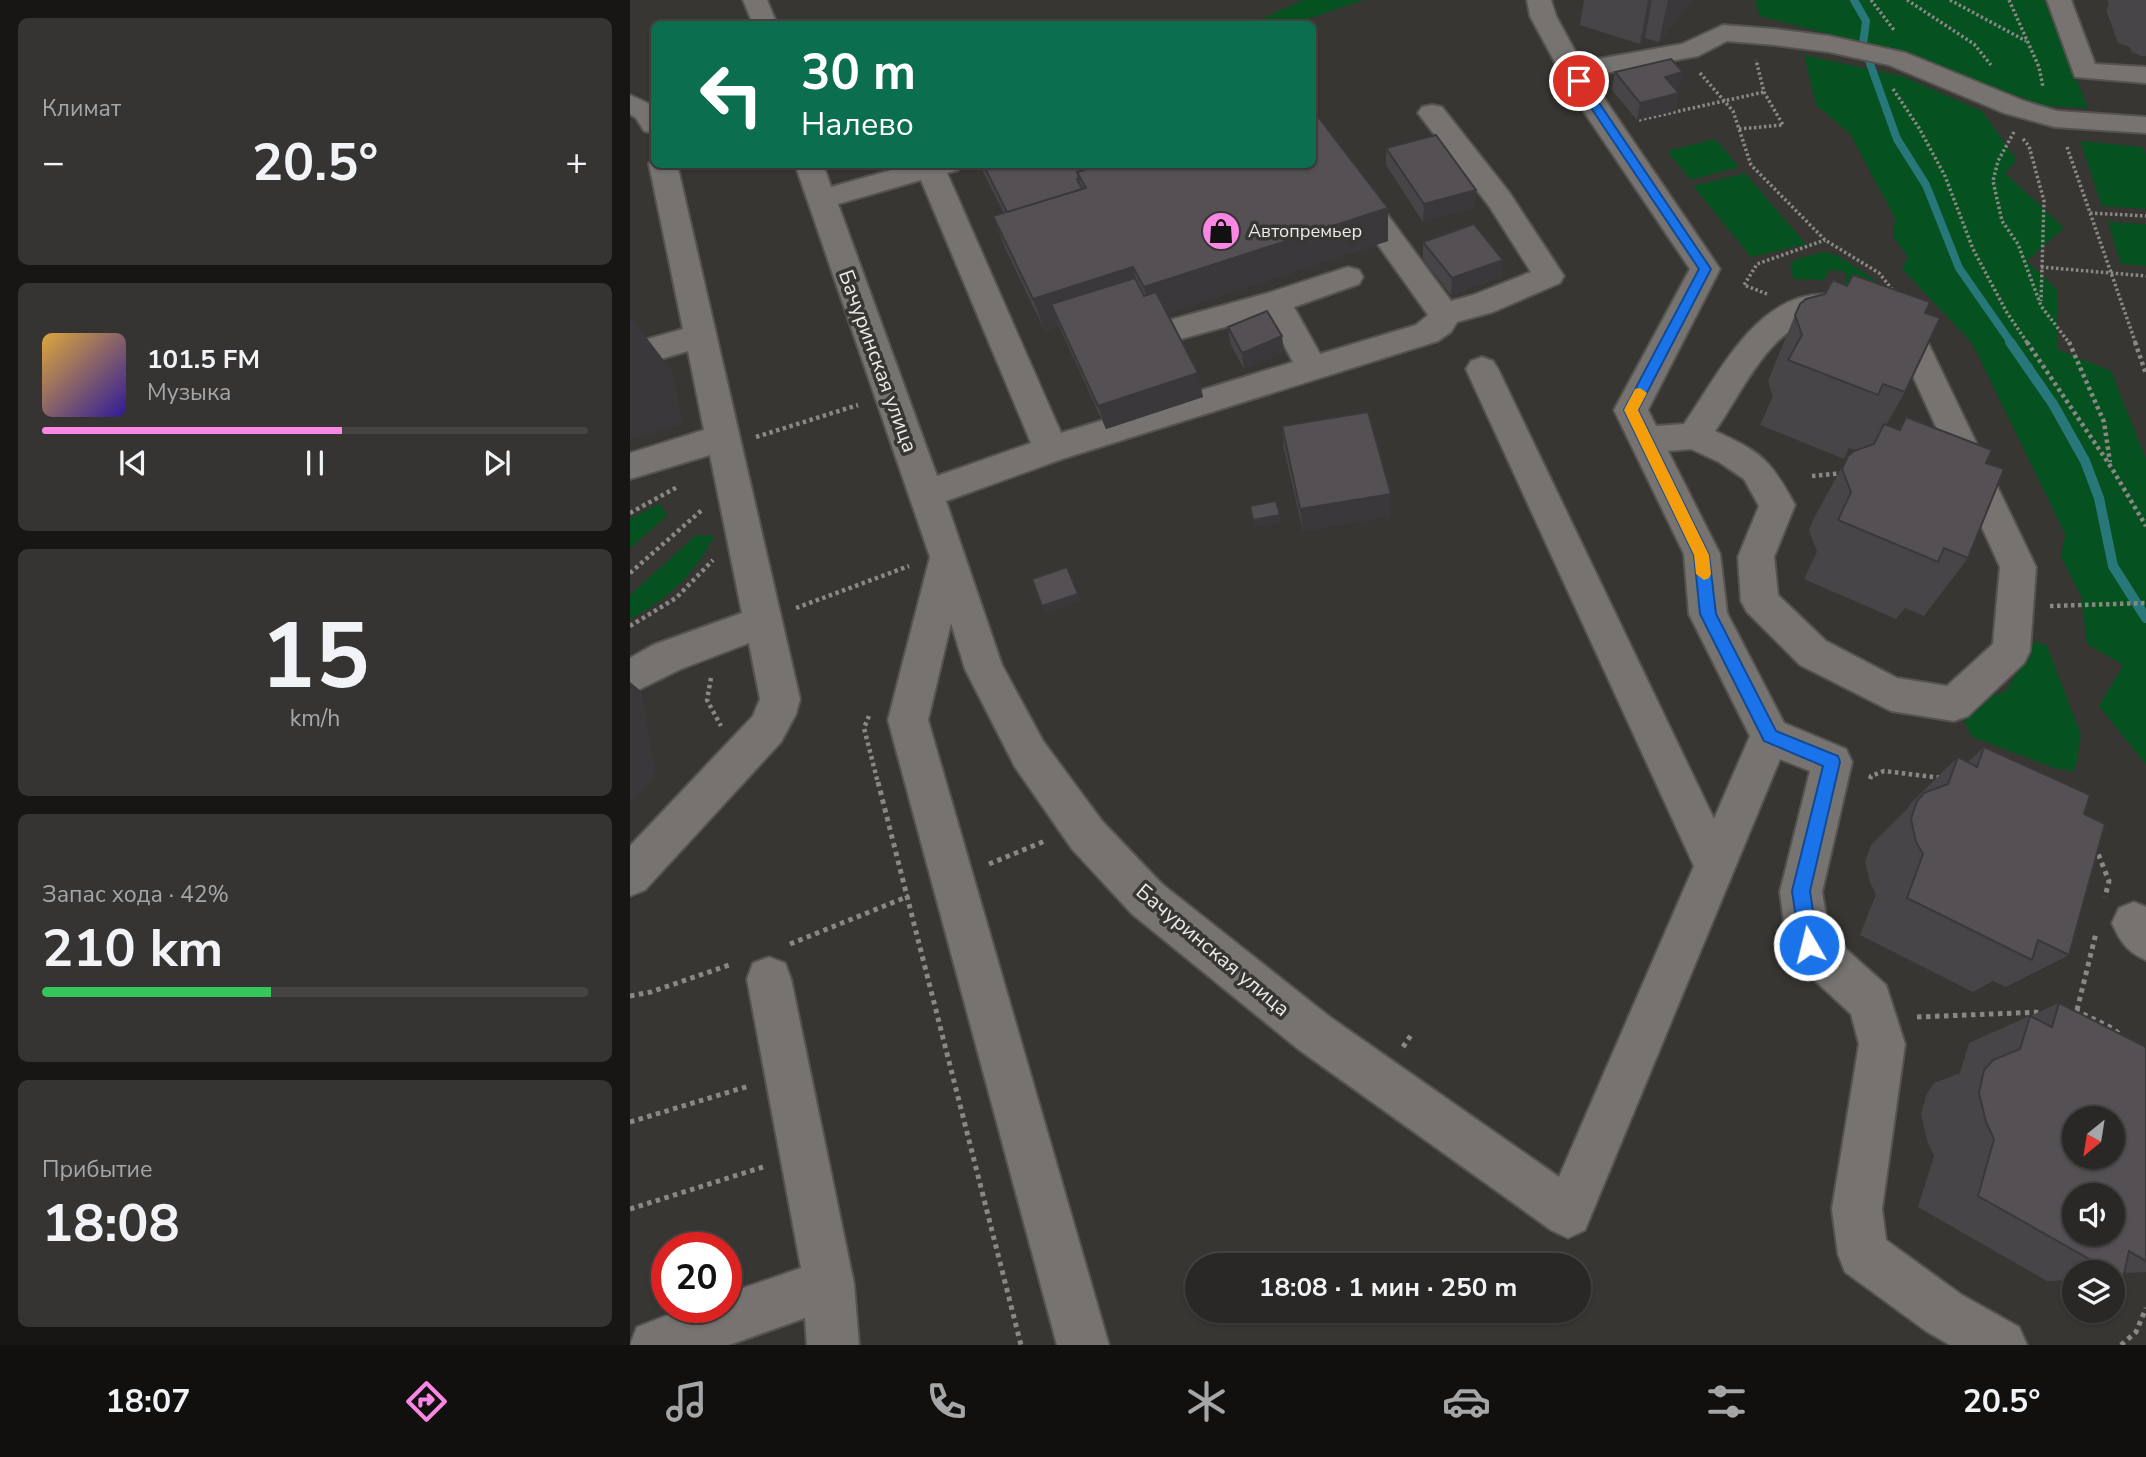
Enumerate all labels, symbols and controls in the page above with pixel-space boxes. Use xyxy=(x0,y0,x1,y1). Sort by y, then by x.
text: 30 m xyxy=(801,39,916,106)
icon: left xyxy=(686,49,777,140)
pin xyxy=(1549,51,1609,111)
icon: arrive xyxy=(1560,62,1598,100)
text: Климат xyxy=(42,93,121,124)
text: Налево xyxy=(801,103,914,146)
text: 20.5° xyxy=(252,127,378,198)
text: − xyxy=(42,137,65,188)
text: + xyxy=(565,137,588,188)
shop icon: Автопремьер xyxy=(1200,210,1242,252)
place label: Автопремьер xyxy=(1248,219,1362,243)
street label: Бачуринская улица xyxy=(832,266,924,456)
text: 101.5 FM xyxy=(147,342,260,377)
text: Музыка xyxy=(147,377,231,408)
icon: previous xyxy=(114,444,152,482)
icon: pause xyxy=(296,444,334,482)
icon: next xyxy=(478,444,516,482)
text: 15 xyxy=(260,595,370,719)
text: km/h xyxy=(290,703,340,734)
street label: Бачуринская улица xyxy=(1130,877,1296,1023)
text: Запас хода · 42% xyxy=(42,879,229,910)
position arrow xyxy=(1772,908,1846,982)
text: 210 km xyxy=(42,913,223,984)
north arrow xyxy=(2062,1106,2124,1169)
map controls xyxy=(2062,1106,2125,1323)
text: Прибытие xyxy=(42,1154,152,1185)
button: sound xyxy=(2062,1183,2125,1246)
text: 18:08 xyxy=(42,1188,180,1259)
speed limit sign: 20 xyxy=(651,1232,742,1323)
button: layers xyxy=(2062,1260,2125,1323)
text: 18:08 · 1 мин · 250 m xyxy=(1259,1270,1517,1305)
icon: directions xyxy=(402,1377,451,1426)
icon: music xyxy=(662,1377,711,1426)
icon: phone xyxy=(922,1377,971,1426)
icon: climate xyxy=(1182,1377,1231,1426)
icon: car xyxy=(1442,1377,1491,1426)
icon: filters xyxy=(1702,1377,1751,1426)
text: 18:07 xyxy=(106,1380,190,1423)
text: 20.5° xyxy=(1963,1380,2040,1423)

